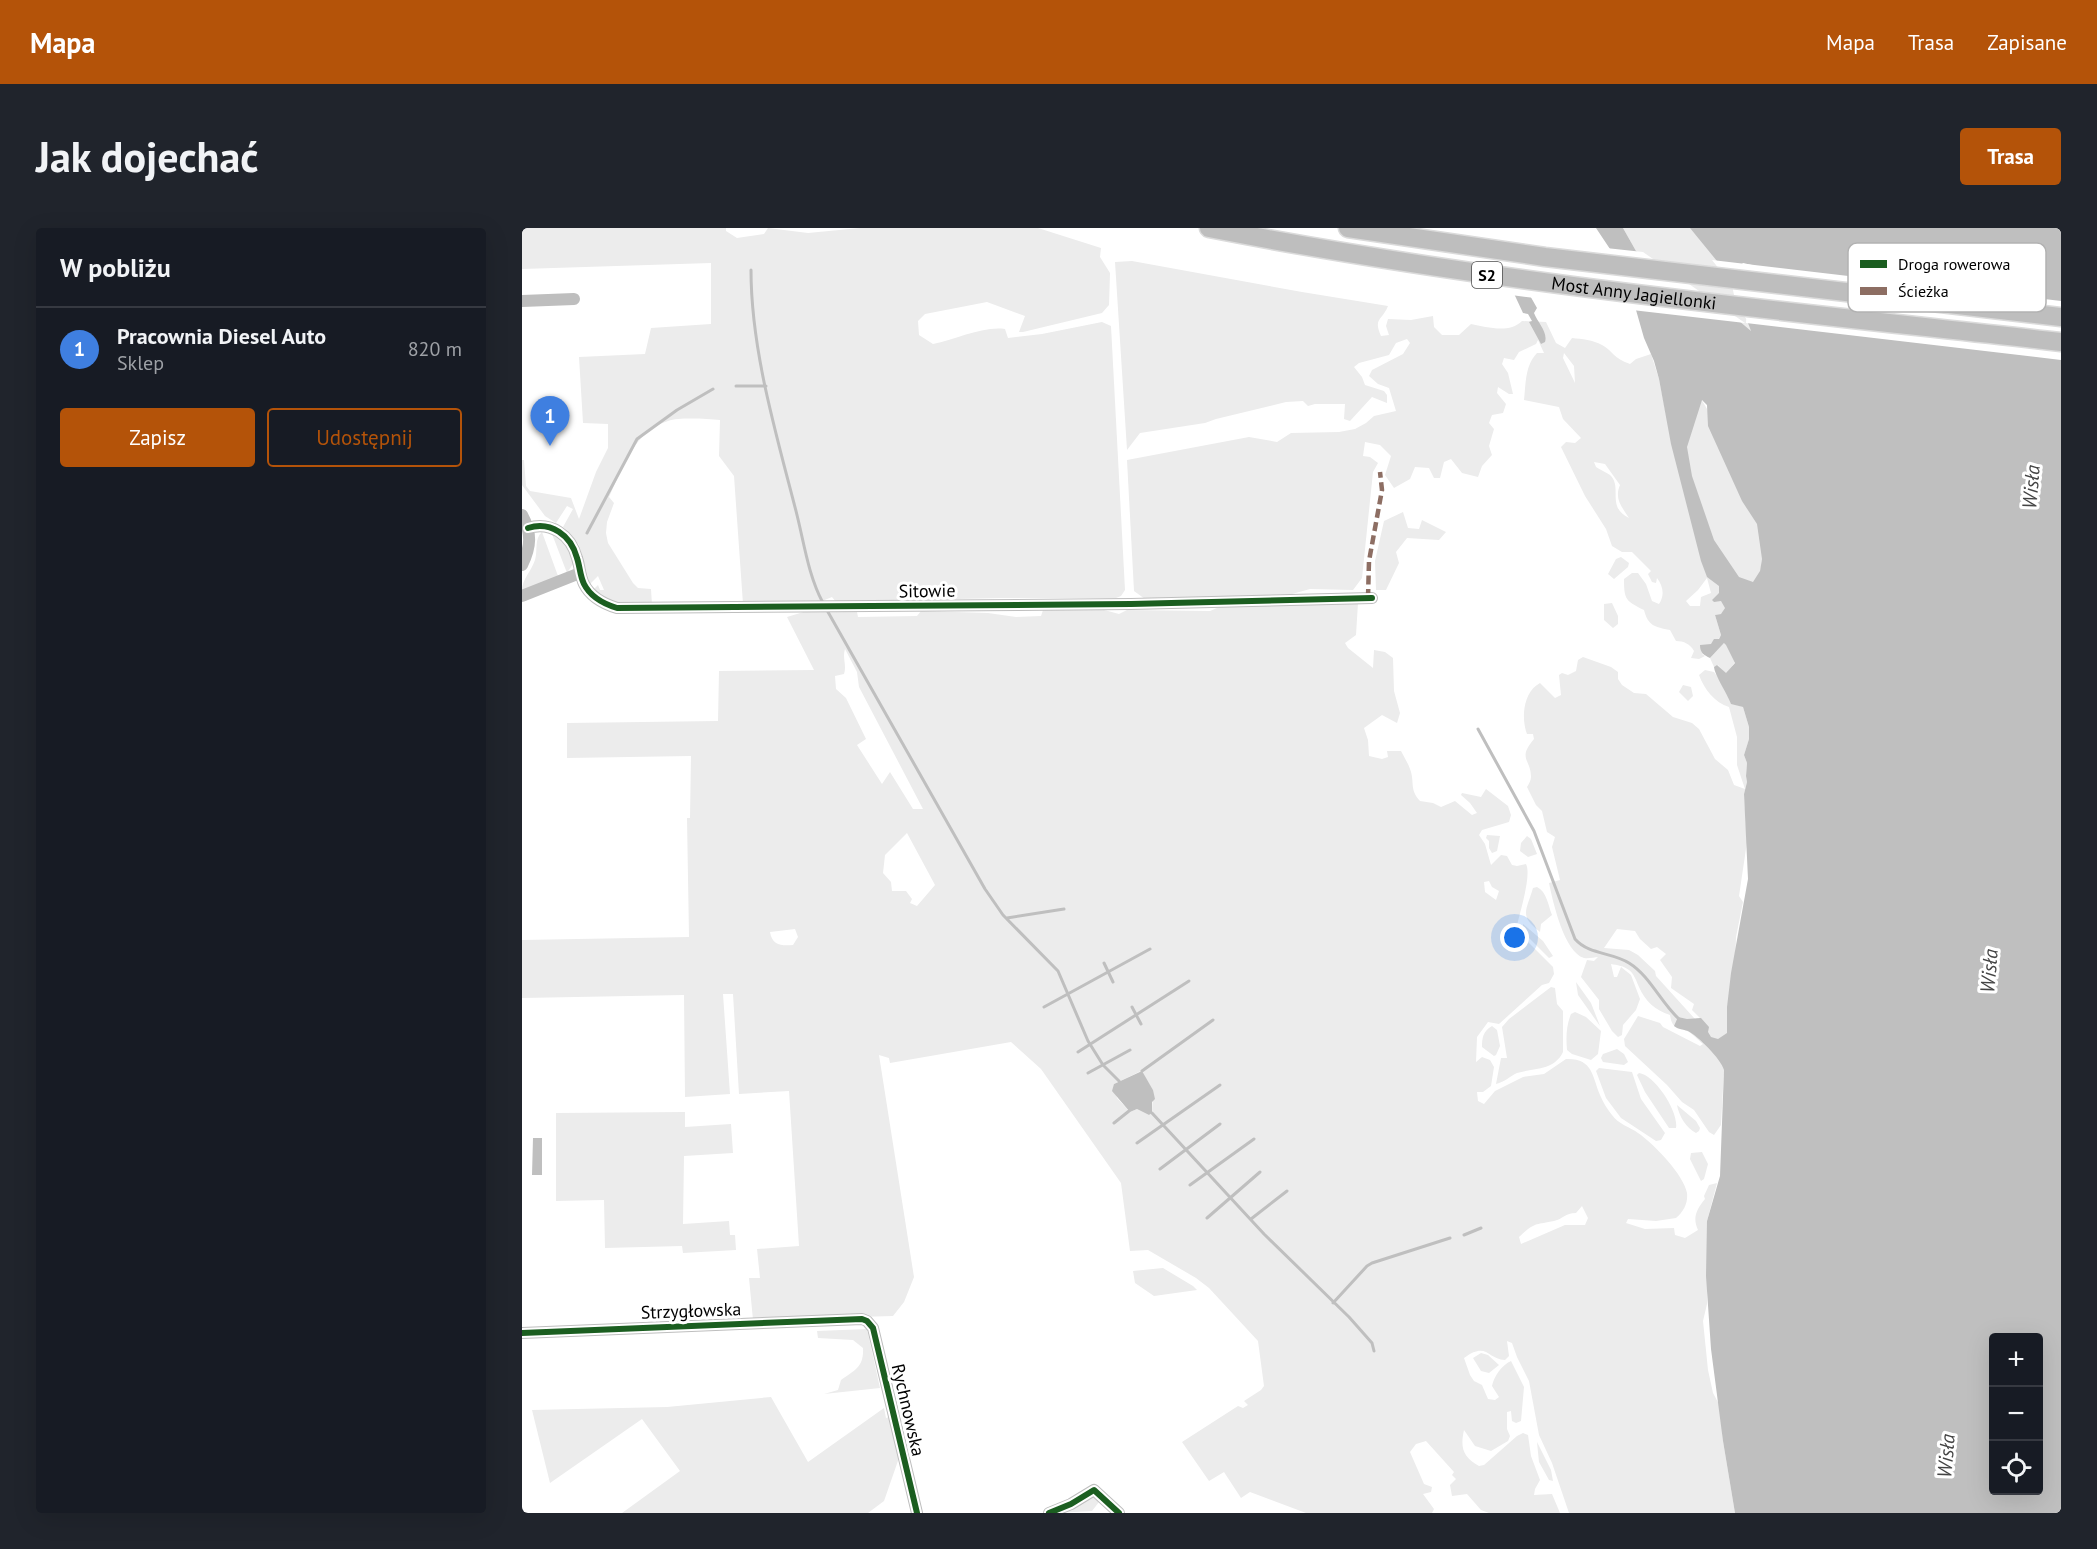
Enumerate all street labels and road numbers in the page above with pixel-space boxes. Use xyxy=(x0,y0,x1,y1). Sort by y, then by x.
road number: S2 xyxy=(1472,262,1502,288)
street label: Most Anny Jagiellonki xyxy=(1550,271,1718,315)
street label: Sitowie xyxy=(898,579,956,602)
street label: Strzygłowska xyxy=(640,1297,742,1324)
street label: Rychnowska xyxy=(887,1362,930,1458)

